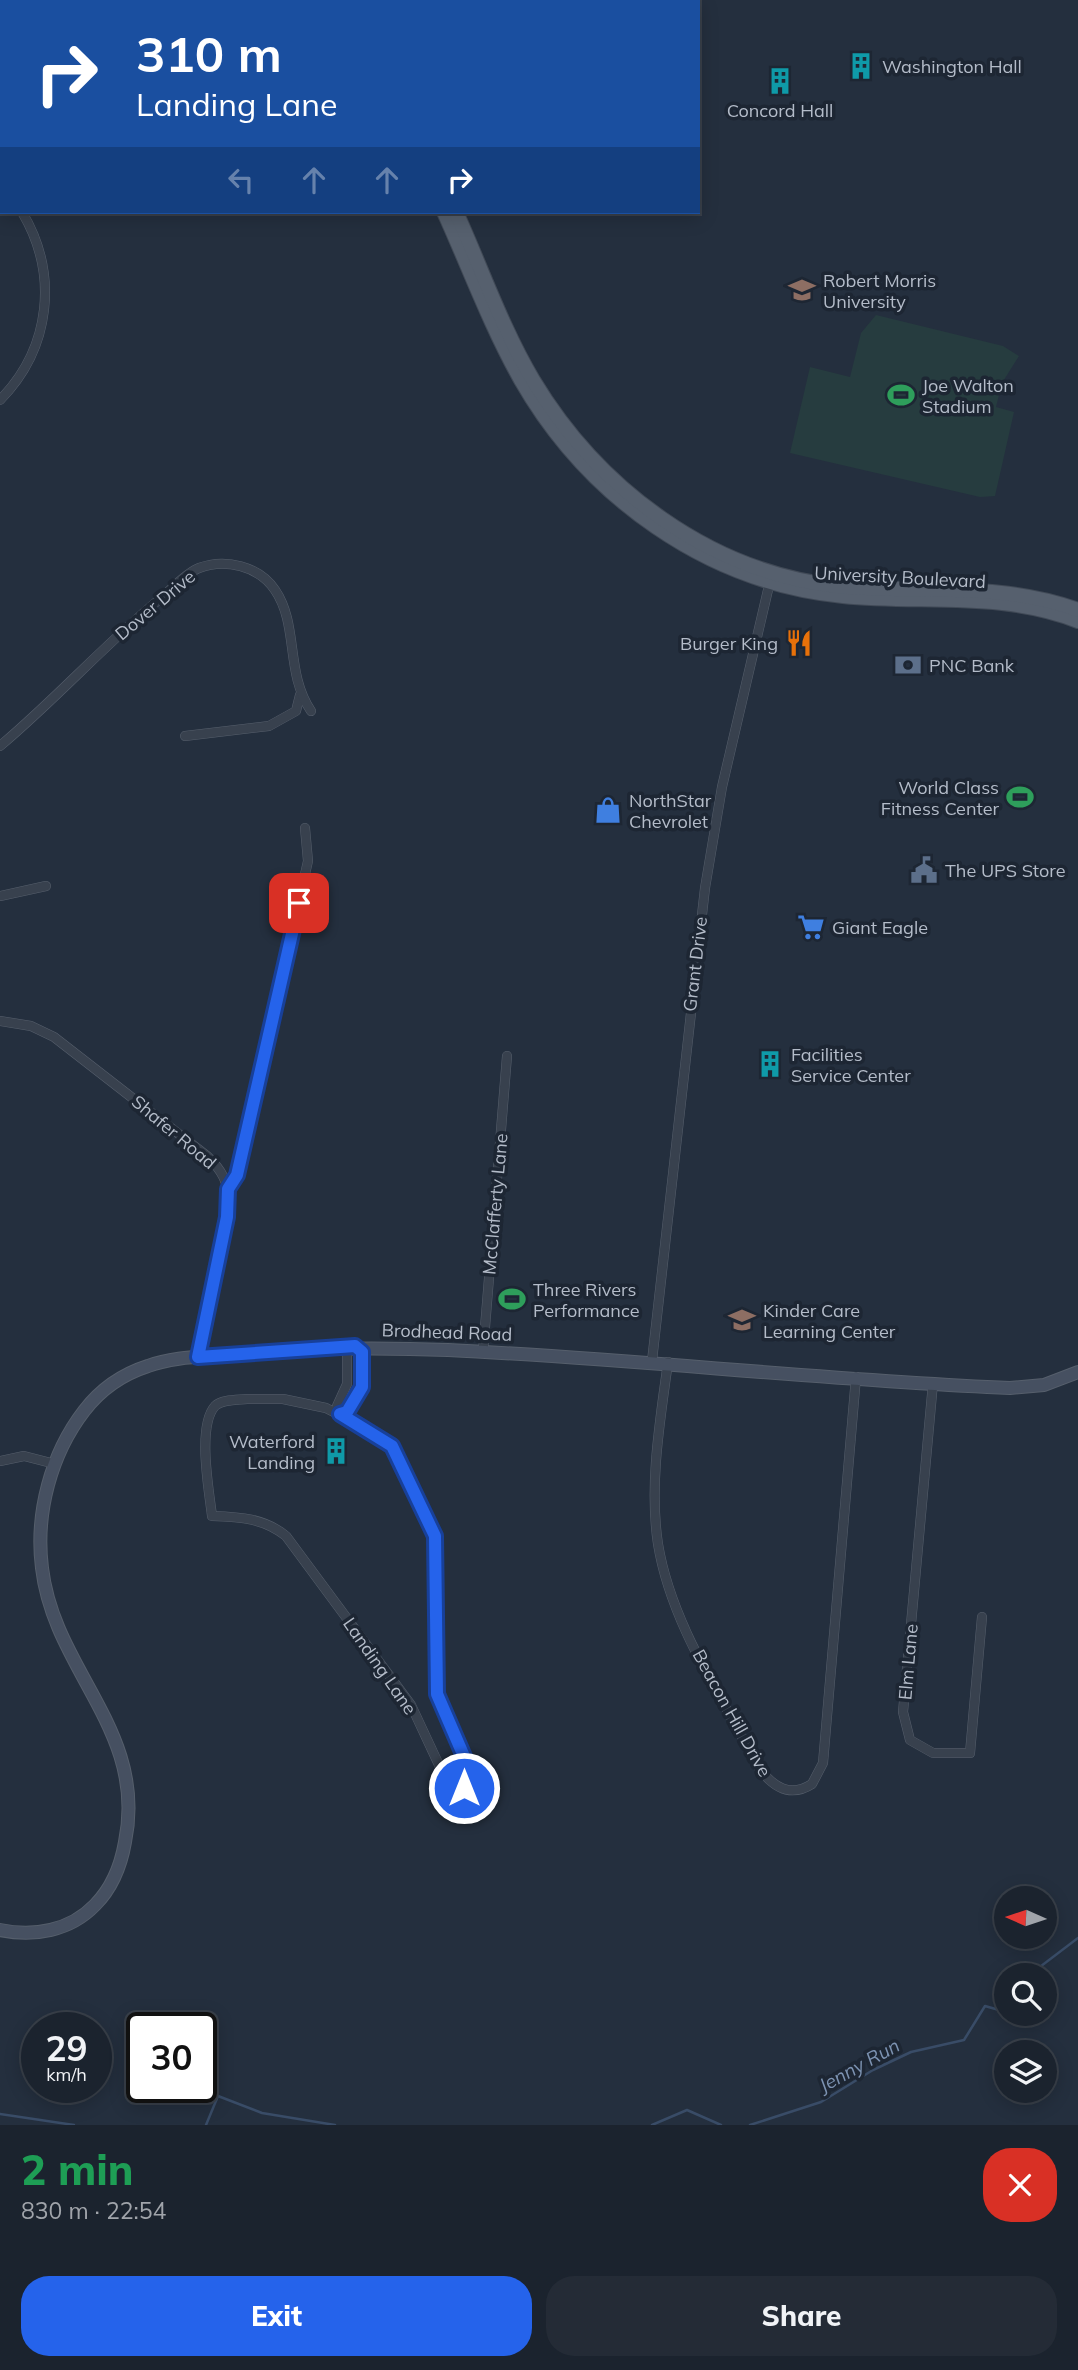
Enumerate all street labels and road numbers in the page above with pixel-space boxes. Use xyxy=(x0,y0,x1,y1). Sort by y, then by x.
street label: University Boulevard xyxy=(814,561,986,593)
street label: Dover Drive xyxy=(110,565,200,645)
street label: Grant Drive xyxy=(678,915,712,1013)
street label: Shafer Road xyxy=(127,1090,221,1174)
street label: McClafferty Lane xyxy=(477,1132,513,1276)
street label: Brodhead Road xyxy=(381,1318,513,1346)
street label: Landing Lane xyxy=(338,1613,422,1719)
street label: Elm Lane xyxy=(893,1623,923,1701)
street label: Beacon Hill Drive xyxy=(688,1645,776,1781)

